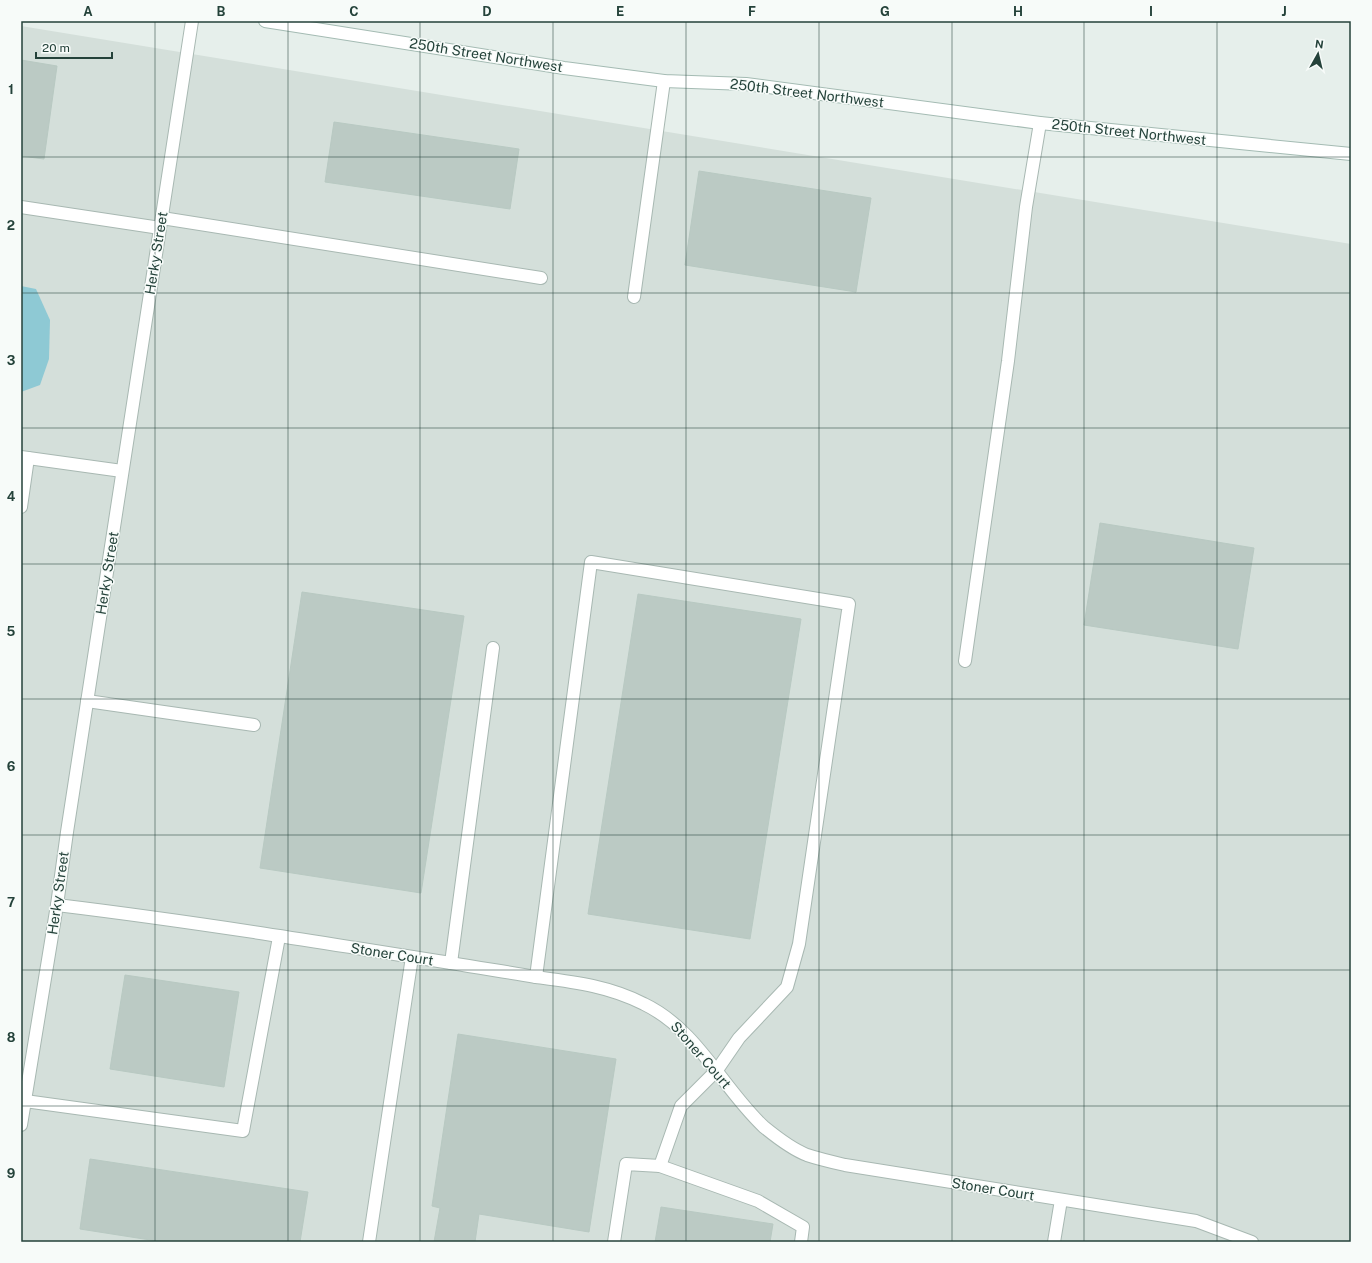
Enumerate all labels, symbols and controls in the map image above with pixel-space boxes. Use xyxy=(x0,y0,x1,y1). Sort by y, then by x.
text: A xyxy=(83,4,93,19)
text: B xyxy=(217,4,226,19)
text: C xyxy=(349,4,359,19)
text: D xyxy=(482,4,492,19)
text: E xyxy=(616,4,624,19)
text: F xyxy=(748,4,756,19)
text: G xyxy=(880,4,890,19)
text: H xyxy=(1013,4,1023,19)
text: I xyxy=(1149,4,1153,19)
text: J xyxy=(1281,4,1287,19)
scale bar xyxy=(36,34,112,60)
north arrow xyxy=(1298,34,1338,74)
street label: 250th Street Northwest xyxy=(408,35,564,75)
text: N xyxy=(1314,38,1324,51)
text: 20 m xyxy=(42,41,70,55)
street label: 250th Street Northwest xyxy=(729,76,885,110)
text: 1 xyxy=(8,82,14,97)
street label: 250th Street Northwest xyxy=(1051,116,1207,148)
street label: Herky Street xyxy=(142,210,170,296)
text: 2 xyxy=(7,218,15,233)
text: 3 xyxy=(7,353,16,368)
text: 4 xyxy=(7,489,16,504)
street label: Herky Street xyxy=(93,530,121,616)
text: 5 xyxy=(7,624,16,639)
text: 6 xyxy=(7,759,16,774)
street label: Herky Street xyxy=(44,850,72,936)
text: 7 xyxy=(7,895,15,910)
street label: Stoner Court xyxy=(349,940,435,968)
street label: Stoner Court xyxy=(668,1018,734,1092)
text: 8 xyxy=(7,1030,16,1045)
text: 9 xyxy=(7,1166,15,1181)
street label: Stoner Court xyxy=(950,1175,1036,1203)

